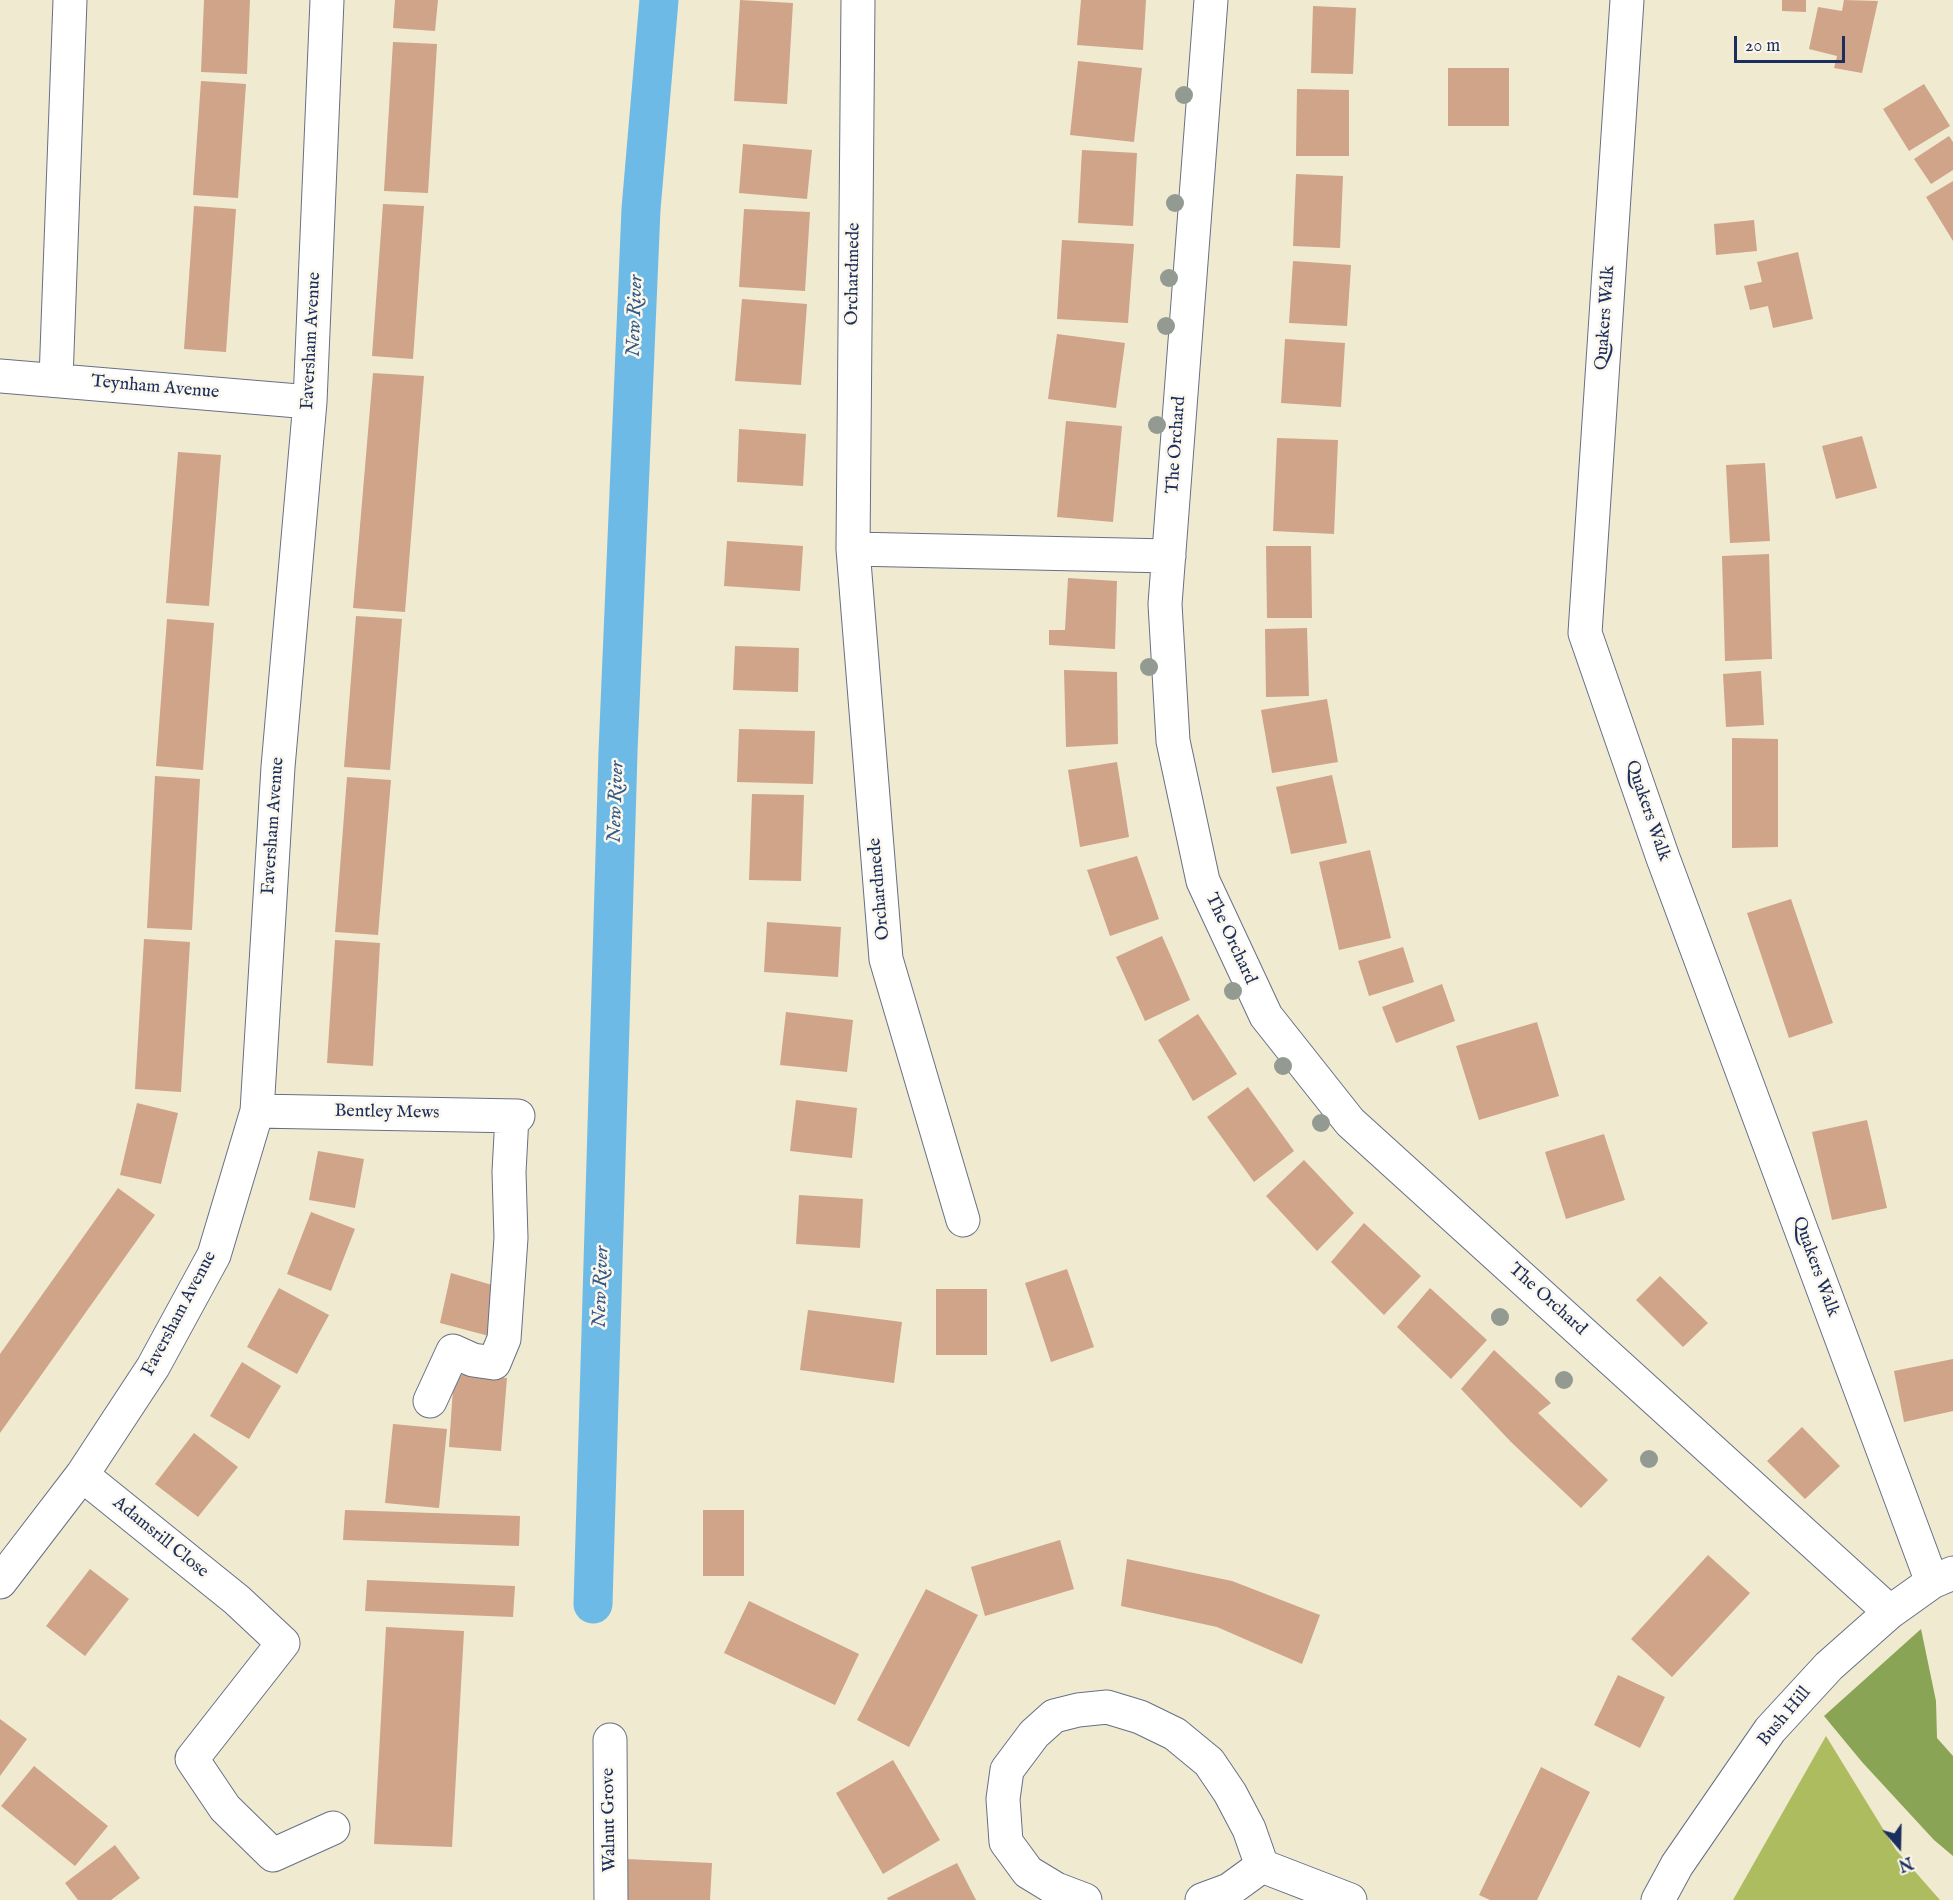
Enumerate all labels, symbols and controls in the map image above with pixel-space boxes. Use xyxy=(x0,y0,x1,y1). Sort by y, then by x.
scale bar xyxy=(1737,24,1848,62)
text: 20 m xyxy=(1745,35,1780,58)
street label: Orchardmede xyxy=(842,222,866,326)
street label: Quakers Walk xyxy=(1592,265,1620,371)
street label: Faversham Avenue xyxy=(298,272,326,410)
water label: New River xyxy=(623,275,649,357)
street label: Teynham Avenue xyxy=(90,372,220,404)
street label: The Orchard xyxy=(1163,396,1191,494)
street label: Faversham Avenue xyxy=(258,756,290,896)
street label: Quakers Walk xyxy=(1620,758,1674,864)
water label: New River xyxy=(604,761,630,843)
street label: Orchardmede xyxy=(865,837,895,941)
street label: The Orchard xyxy=(1200,890,1260,988)
street label: Bentley Mews xyxy=(334,1101,440,1125)
street label: Quakers Walk xyxy=(1787,1214,1843,1320)
water label: New River xyxy=(589,1246,615,1328)
street label: Faversham Avenue xyxy=(138,1248,222,1380)
street label: The Orchard xyxy=(1503,1259,1591,1341)
street label: Adamsrill Close xyxy=(108,1493,212,1583)
street label: Bush Hill xyxy=(1754,1683,1816,1751)
street label: Walnut Grove xyxy=(598,1768,622,1872)
north arrow xyxy=(1869,1816,1929,1876)
text: N xyxy=(1895,1851,1915,1875)

